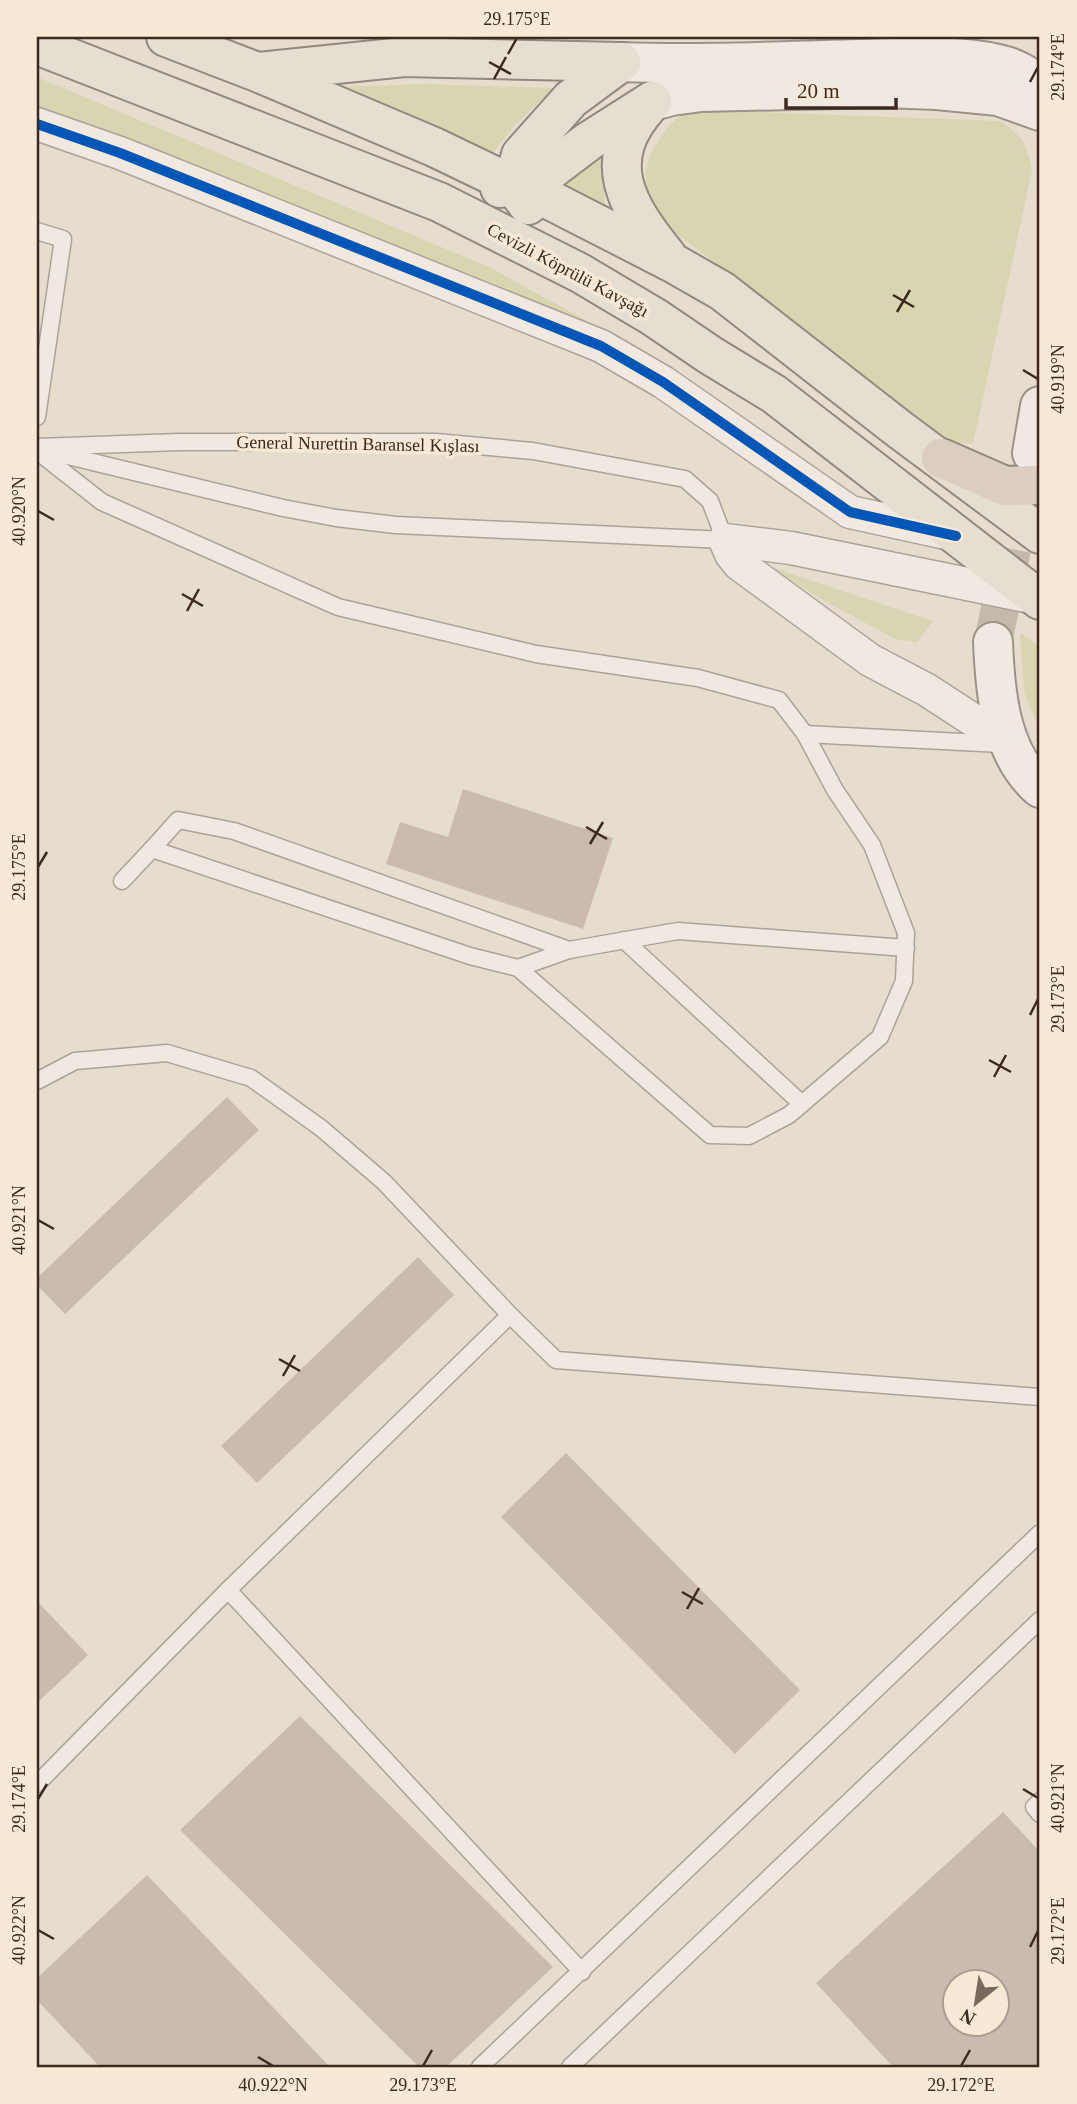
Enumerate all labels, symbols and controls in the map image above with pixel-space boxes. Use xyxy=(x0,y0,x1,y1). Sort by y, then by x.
text: 29.175°E xyxy=(483,9,551,29)
text: 29.174°E xyxy=(1048,33,1068,101)
scale bar xyxy=(786,66,897,110)
text: 20 m xyxy=(797,79,840,103)
street label: Cevizli Köprülü Kavşağı xyxy=(484,219,652,321)
text: 40.919°N xyxy=(1048,344,1068,414)
street label: General Nurettin Baransel Kışlası xyxy=(236,432,480,456)
text: 40.920°N xyxy=(9,476,29,546)
text: 29.175°E xyxy=(9,833,29,901)
text: 29.173°E xyxy=(1048,965,1068,1033)
text: 40.921°N xyxy=(9,1185,29,1255)
text: 40.921°N xyxy=(1048,1763,1068,1833)
text: 29.174°E xyxy=(9,1765,29,1833)
text: 40.922°N xyxy=(9,1895,29,1965)
text: 29.172°E xyxy=(1048,1897,1068,1965)
north arrow xyxy=(940,1968,1010,2038)
text: N xyxy=(956,2005,979,2030)
text: 40.922°N xyxy=(238,2075,308,2095)
text: 29.173°E xyxy=(389,2075,457,2095)
text: 29.172°E xyxy=(927,2075,995,2095)

